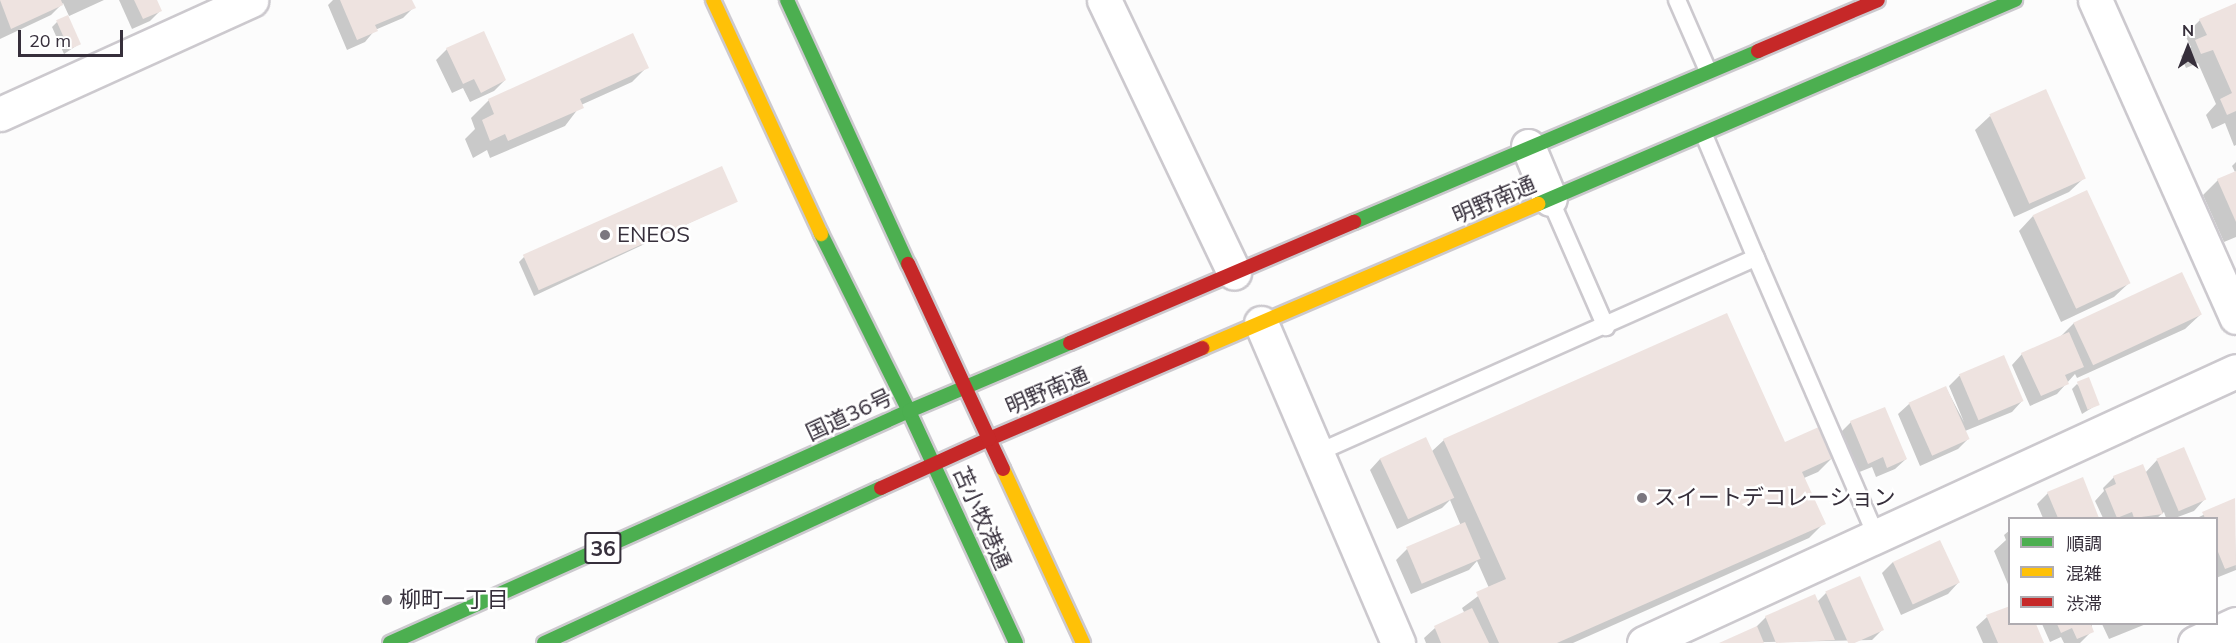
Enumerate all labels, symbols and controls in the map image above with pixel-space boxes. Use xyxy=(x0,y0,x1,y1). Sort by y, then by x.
scale bar xyxy=(21,18,126,56)
north arrow xyxy=(2158,18,2218,78)
text: N xyxy=(2182,20,2194,40)
text: 20 m xyxy=(29,29,71,52)
street label: 明野南通 xyxy=(1448,171,1540,229)
place label: ENEOS xyxy=(617,222,690,248)
marker: ENEOS xyxy=(598,228,612,242)
street label: 明野南通 xyxy=(1001,362,1093,420)
street label: 国道36号 xyxy=(802,384,896,446)
street label: 苫小牧港通 xyxy=(948,462,1016,574)
place label: スイートデコレーション xyxy=(1654,485,1896,511)
marker: スイートデコレーション xyxy=(1635,491,1649,505)
legend xyxy=(2008,517,2218,625)
road number: 36 xyxy=(584,530,622,566)
text: 順調 xyxy=(2066,532,2102,555)
text: 混雑 xyxy=(2066,562,2102,585)
place label: 柳町一丁目 xyxy=(399,587,509,613)
text: 渋滞 xyxy=(2066,592,2102,615)
marker: 柳町一丁目 xyxy=(380,593,394,607)

